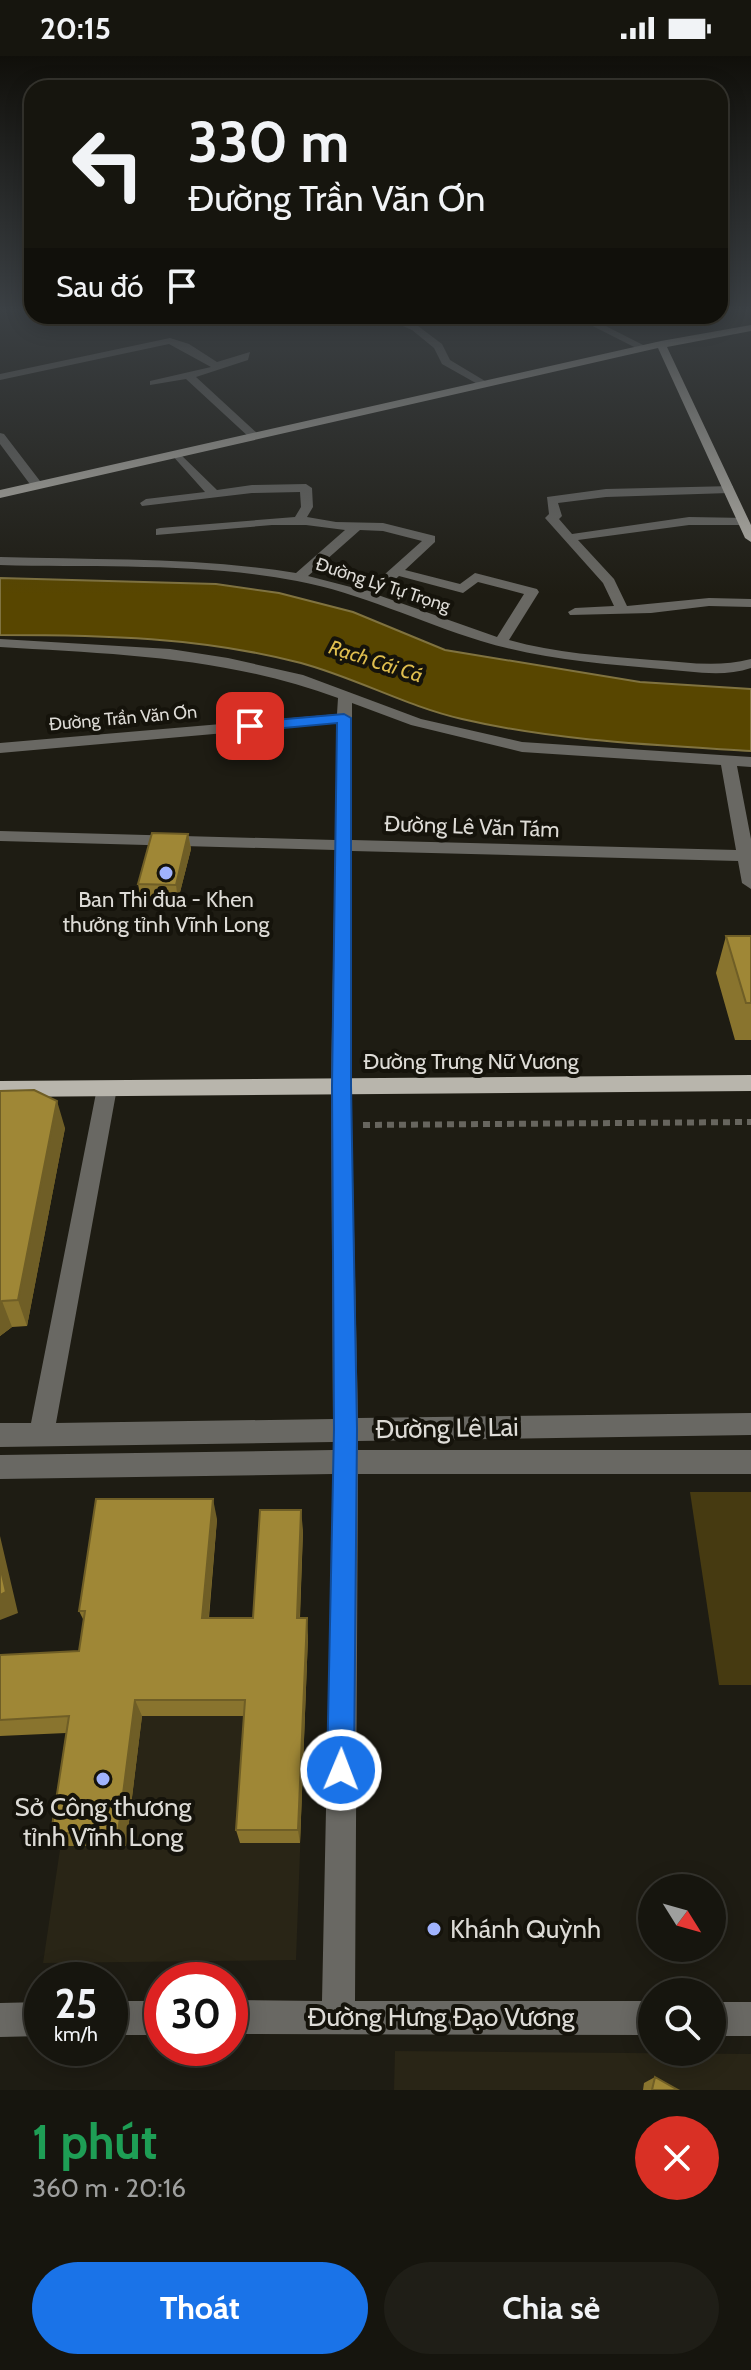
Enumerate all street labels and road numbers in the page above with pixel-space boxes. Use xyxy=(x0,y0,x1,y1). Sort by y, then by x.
street label: Đường Lý Tự Trọng xyxy=(313,553,454,617)
street label: Đường Trần Văn Ơn xyxy=(48,701,198,735)
street label: Đường Lê Văn Tám xyxy=(384,810,560,843)
street label: Đường Trưng Nữ Vương xyxy=(363,1048,580,1075)
street label: Đường Lê Lai xyxy=(375,1411,519,1445)
street label: Đường Hưng Đạo Vương xyxy=(307,2001,576,2033)

